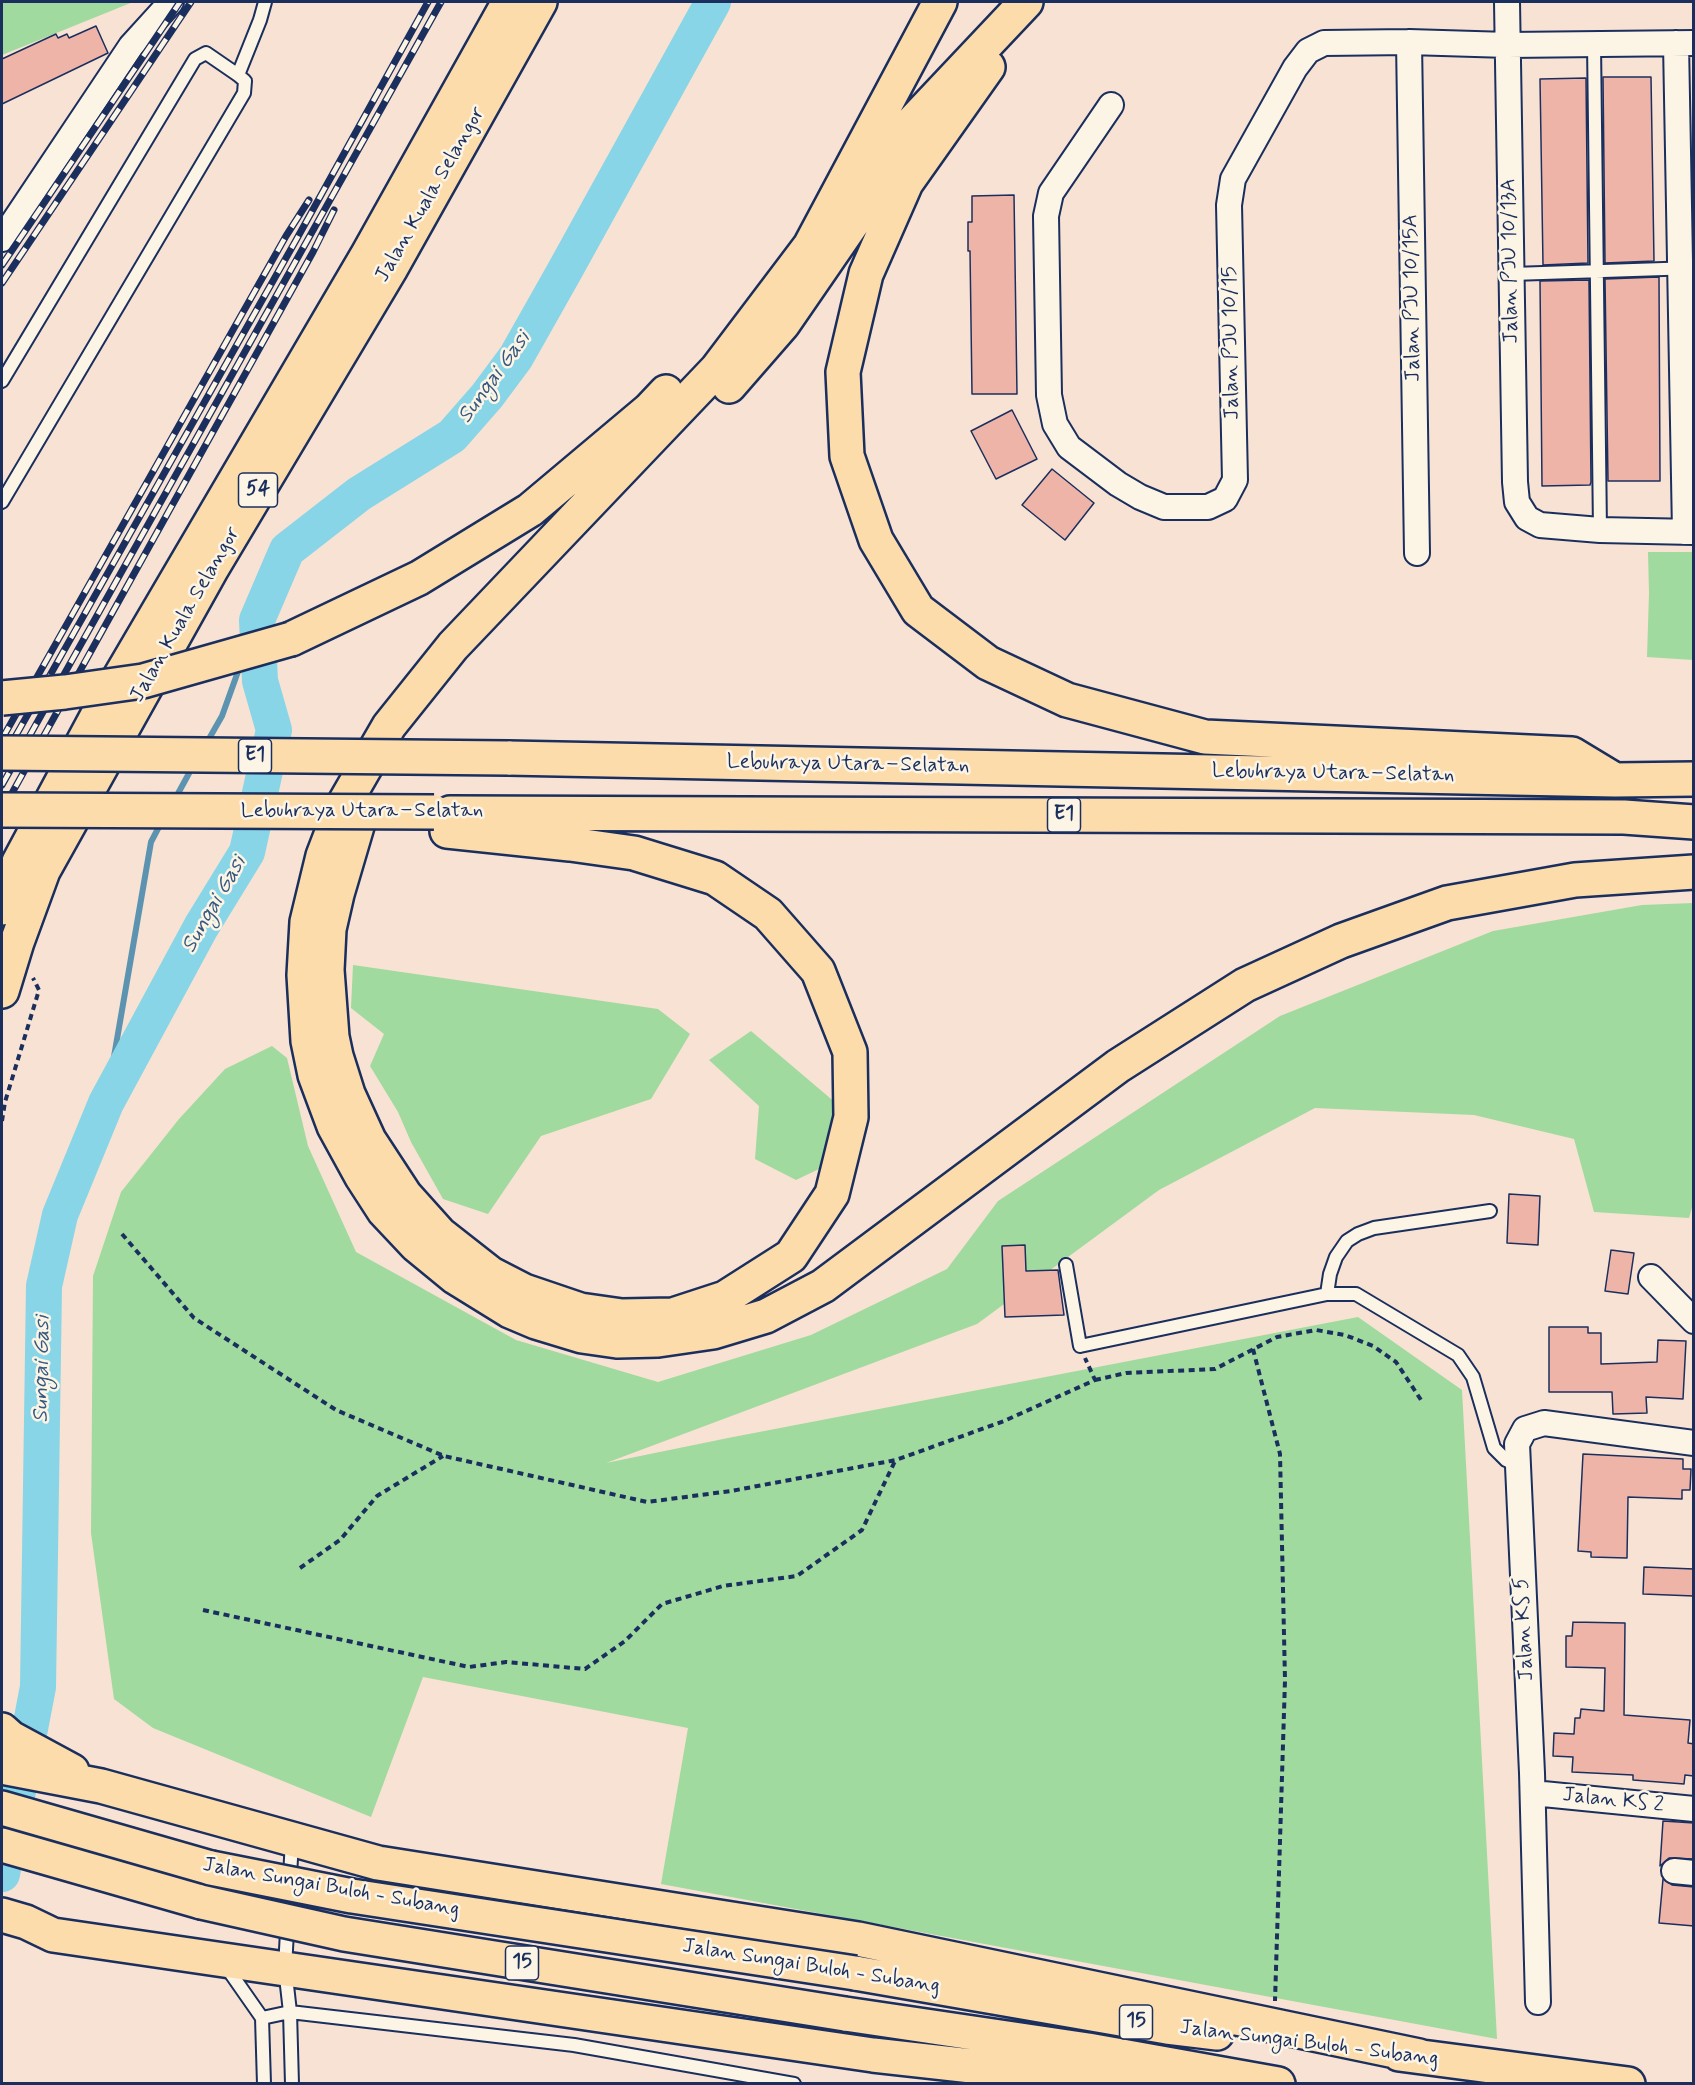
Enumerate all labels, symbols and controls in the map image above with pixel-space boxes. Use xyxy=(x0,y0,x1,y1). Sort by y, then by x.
street label: Jalan Kuala Selangor xyxy=(371,103,491,287)
street label: Jalan PJU 10/13A xyxy=(1497,178,1525,344)
street label: Jalan PJU 10/15A xyxy=(1399,214,1427,382)
street label: Jalan PJU 10/15 xyxy=(1218,266,1246,420)
water label: Sungai Gasi xyxy=(453,327,537,429)
road number: 54 xyxy=(238,473,278,507)
street label: Jalan Kuala Selangor xyxy=(126,523,246,707)
road number: E1 xyxy=(238,739,272,773)
street label: Lebuhraya Utara–Selatan xyxy=(726,750,970,780)
street label: Lebuhraya Utara–Selatan xyxy=(1211,759,1455,789)
road number: E1 xyxy=(1048,798,1080,832)
street label: Lebuhraya Utara–Selatan xyxy=(241,799,483,825)
water label: Sungai Gasi xyxy=(177,852,253,958)
water label: Sungai Gasi xyxy=(29,1315,57,1423)
street label: Jalan KS 5 xyxy=(1510,1576,1540,1682)
street label: Jalan KS 2 xyxy=(1561,1783,1665,1819)
street label: Jalan Sungai Buloh - Subang xyxy=(201,1853,461,1923)
street label: Jalan Sungai Buloh - Subang xyxy=(680,1934,942,2000)
road number: 15 xyxy=(506,1946,538,1980)
road number: 15 xyxy=(1120,2005,1152,2039)
street label: Jalan Sungai Buloh - Subang xyxy=(1178,2016,1440,2072)

